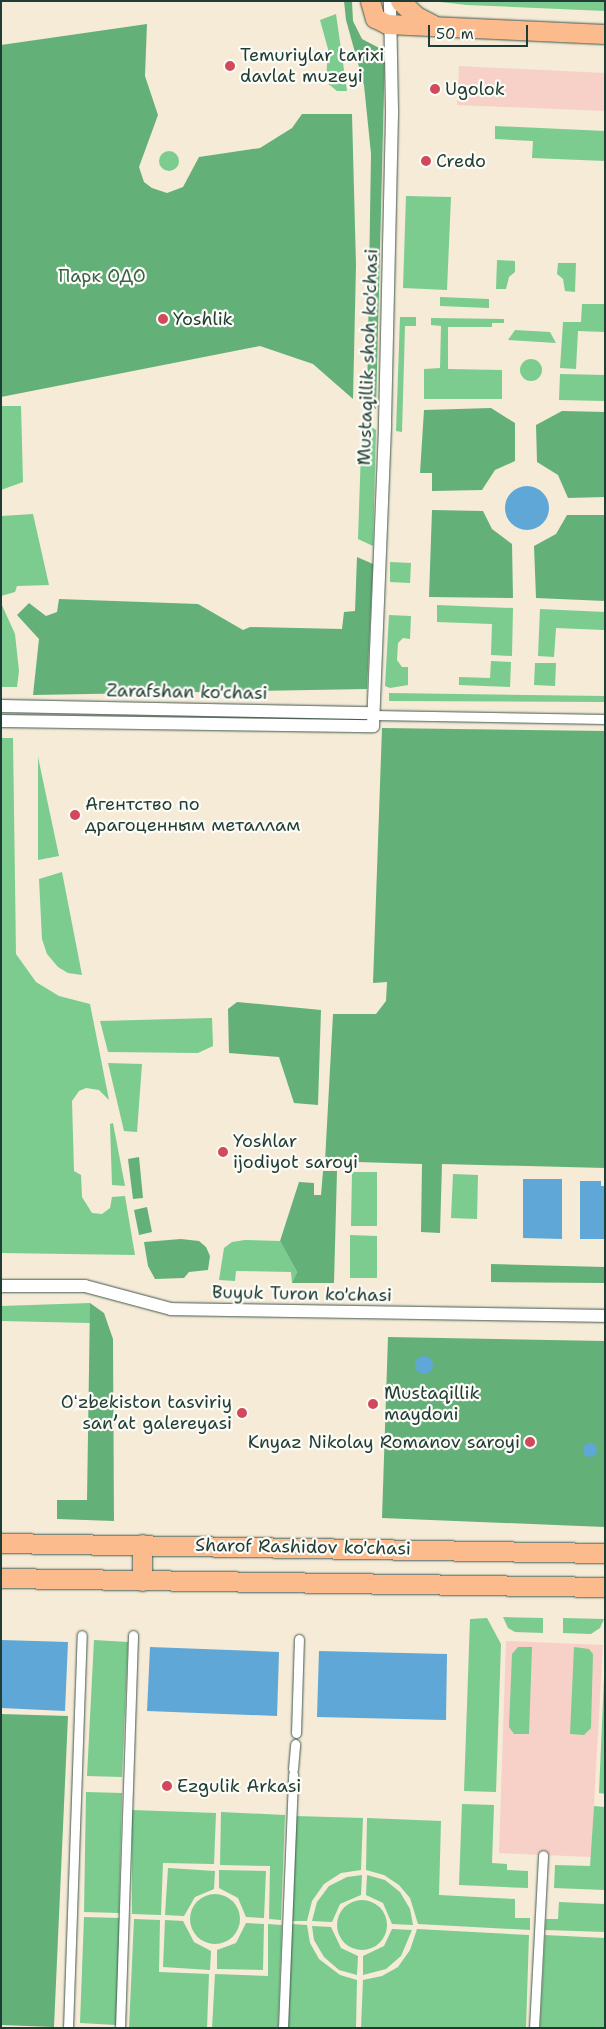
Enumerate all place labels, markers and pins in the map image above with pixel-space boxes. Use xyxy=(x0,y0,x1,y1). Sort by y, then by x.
place label: Temuriylar tarixi davlat muzeyi xyxy=(240,45,384,88)
marker: Temuriylar tarixi davlat muzeyi xyxy=(224,60,236,72)
place label: Ugolok xyxy=(445,78,505,100)
marker: Ugolok xyxy=(429,83,441,95)
place label: Credo xyxy=(436,150,486,172)
marker: Credo xyxy=(420,155,432,167)
place label: Yoshlik xyxy=(173,308,233,330)
marker: Yoshlik xyxy=(157,313,169,325)
place label: Агентство по драгоценным металлам xyxy=(85,794,300,836)
marker: Агентство по драгоценным металлам xyxy=(69,809,81,821)
place label: Yoshlar ijodiyot saroyi xyxy=(233,1131,358,1174)
marker: Yoshlar ijodiyot saroyi xyxy=(217,1146,229,1158)
place label: Mustaqillik maydoni xyxy=(384,1383,480,1426)
place label: Oʻzbekiston tasviriy sanʼat galereyasi xyxy=(61,1392,232,1435)
marker: Mustaqillik maydoni xyxy=(366,1397,380,1411)
marker: Oʻzbekiston tasviriy sanʼat galereyasi xyxy=(236,1407,248,1419)
place label: Knyaz Nikolay Romanov saroyi xyxy=(248,1431,520,1453)
marker: Knyaz Nikolay Romanov saroyi xyxy=(524,1436,536,1448)
place label: Ezgulik Arkasi xyxy=(177,1775,301,1797)
marker: Ezgulik Arkasi xyxy=(161,1780,173,1792)

